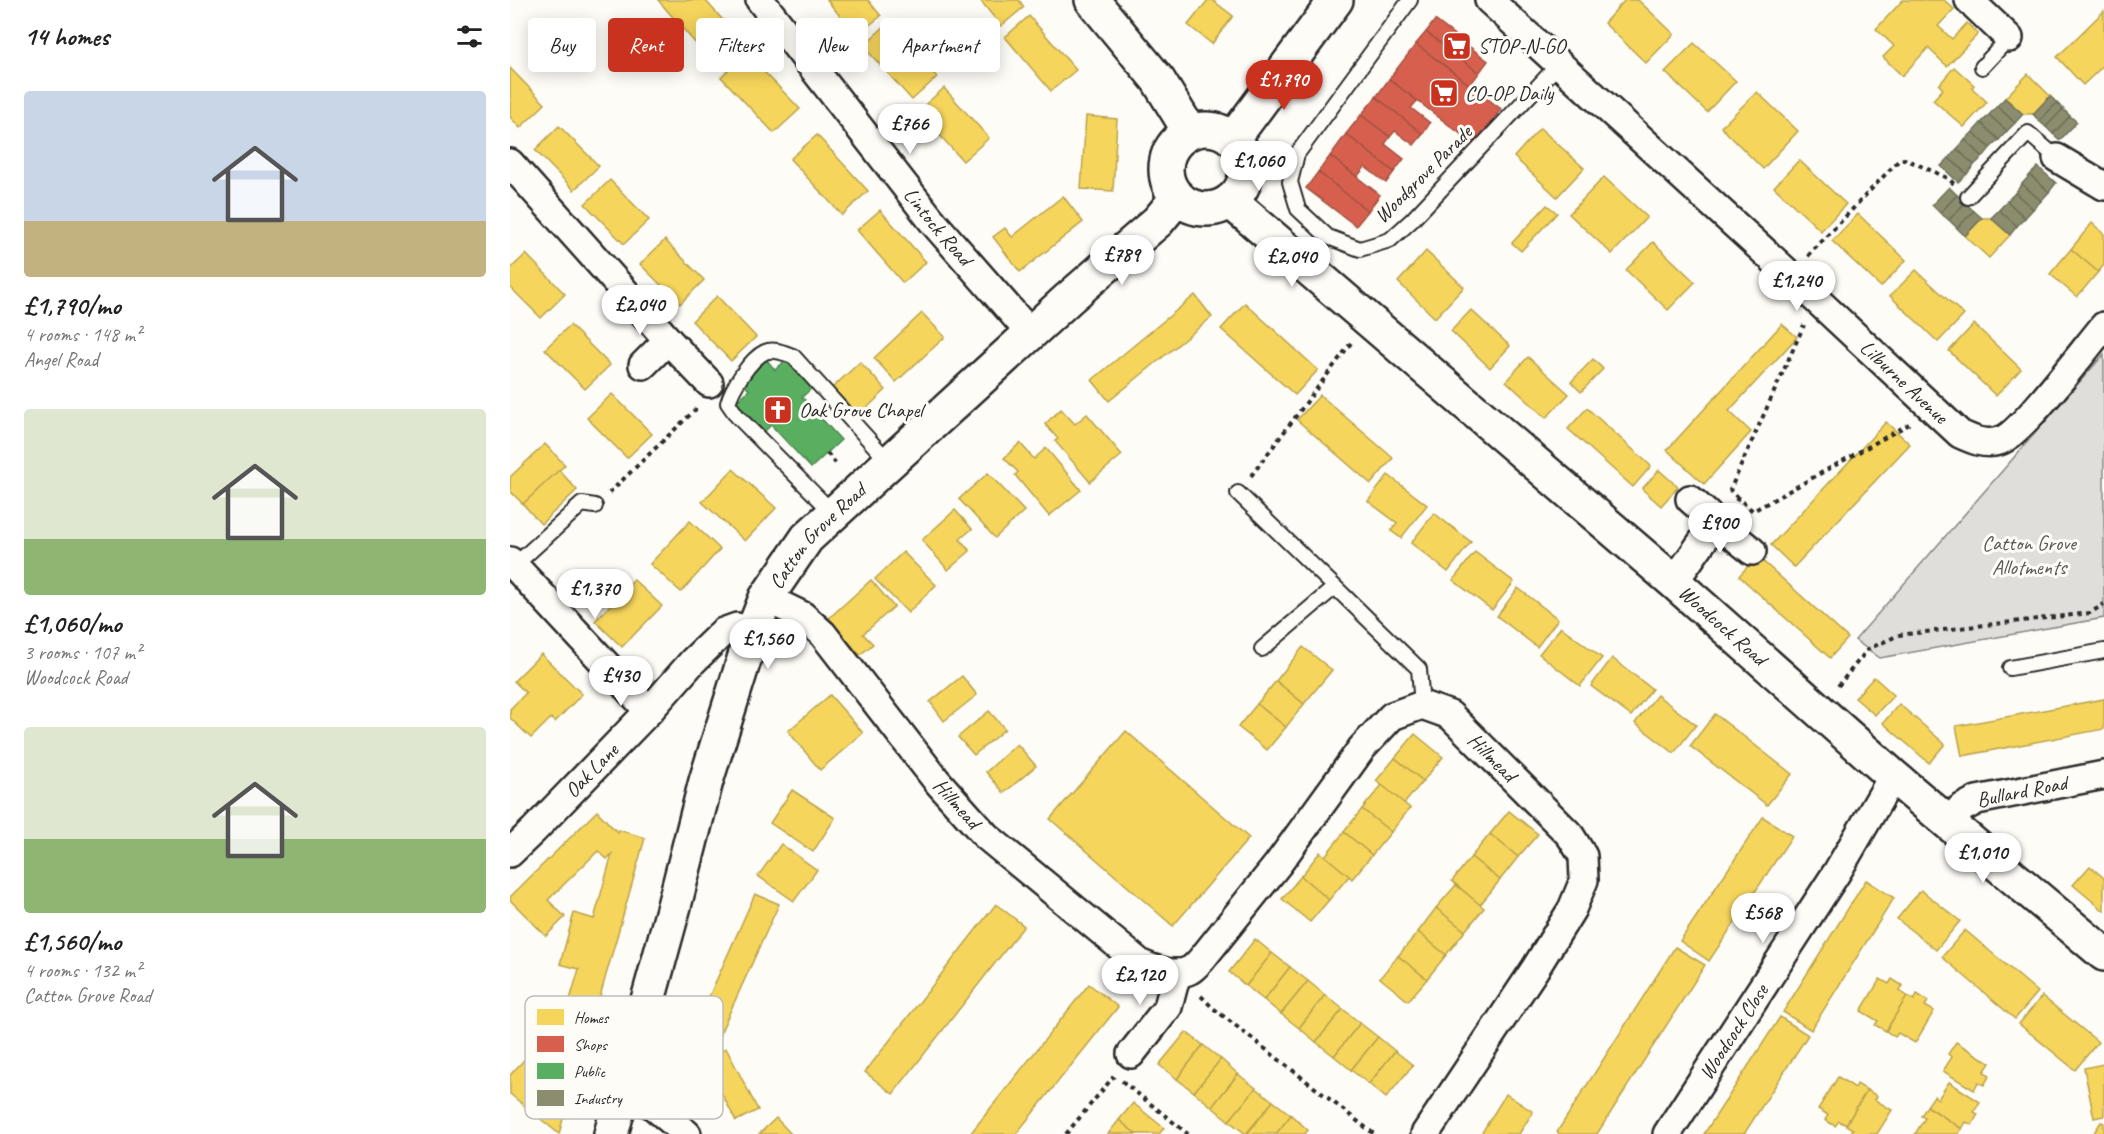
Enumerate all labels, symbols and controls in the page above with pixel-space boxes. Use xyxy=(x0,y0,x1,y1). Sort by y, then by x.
chip: Buy xyxy=(528,18,596,72)
chip: Rent xyxy=(608,18,684,72)
chip: Filters xyxy=(696,18,784,72)
chip: New xyxy=(796,18,868,72)
chip: Apartment xyxy=(880,18,1000,72)
text: 14 homes xyxy=(24,20,109,53)
icon: filters xyxy=(453,20,486,53)
supermarket icon: STOP-N-GO xyxy=(1441,30,1473,62)
place label: STOP-N-GO xyxy=(1478,33,1568,59)
pin: £1,790 xyxy=(1235,60,1333,111)
text: £1,790 xyxy=(1260,67,1308,92)
supermarket icon: CO-OP Daily xyxy=(1428,77,1460,109)
place label: CO-OP Daily xyxy=(1465,80,1555,106)
pin: £766 xyxy=(874,104,946,155)
text: £766 xyxy=(892,111,928,136)
street label: Woodgrove Parade xyxy=(1369,118,1479,228)
icon: home xyxy=(201,130,309,238)
pin: £1,060 xyxy=(1210,141,1308,192)
text: £1,060 xyxy=(1234,148,1284,173)
street label: Lintock Road xyxy=(898,182,980,273)
pin: £789 xyxy=(1086,235,1158,286)
pin: £2,040 xyxy=(1243,237,1341,288)
text: £789 xyxy=(1104,242,1140,267)
text: £2,040 xyxy=(1268,244,1316,269)
pin: £1,240 xyxy=(1748,261,1846,312)
text: £1,240 xyxy=(1773,268,1821,293)
pin: £2,040 xyxy=(591,285,689,336)
text: £1,790/mo xyxy=(24,289,121,322)
text: £2,040 xyxy=(616,292,664,317)
text: 4 rooms · 148 m² xyxy=(24,322,141,347)
street label: Lilburne Avenue xyxy=(1855,334,1954,430)
text: Angel Road xyxy=(24,347,98,372)
church icon: Oak Grove Chapel xyxy=(762,394,794,426)
place label: Oak Grove Chapel xyxy=(799,397,926,423)
icon: home xyxy=(201,448,309,556)
street label: Catton Grove Road xyxy=(763,476,873,594)
pin: £900 xyxy=(1684,503,1756,554)
text: £900 xyxy=(1702,510,1738,535)
park label: Catton Grove Allotments xyxy=(1982,530,2078,580)
pin: £1,370 xyxy=(546,569,644,620)
text: £1,370 xyxy=(571,576,619,601)
street label: Woodcock Road xyxy=(1673,579,1775,673)
text: £1,060/mo xyxy=(24,607,122,640)
pin: £1,560 xyxy=(719,619,817,670)
text: £1,560 xyxy=(743,626,793,651)
text: 3 rooms · 107 m² xyxy=(24,640,141,665)
pin: £430 xyxy=(585,656,657,707)
text: £430 xyxy=(603,663,639,688)
text: Woodcock Road xyxy=(24,665,128,690)
street label: Hillmead xyxy=(1462,727,1525,790)
street label: Oak Lane xyxy=(559,737,625,803)
icon: home xyxy=(201,766,309,874)
street label: Bullard Road xyxy=(1974,769,2073,813)
street label: Hillmead xyxy=(928,773,989,837)
pin: £1,010 xyxy=(1934,833,2032,884)
text: £1,010 xyxy=(1959,840,2007,865)
pin: £568 xyxy=(1727,893,1799,944)
text: £568 xyxy=(1745,900,1781,925)
text: £1,560/mo xyxy=(24,925,121,958)
pin: £2,120 xyxy=(1091,955,1189,1006)
text: 4 rooms · 132 m² xyxy=(24,958,141,983)
text: £2,120 xyxy=(1116,962,1164,987)
street label: Woodcock Close xyxy=(1693,978,1774,1084)
text: Catton Grove Road xyxy=(24,983,151,1008)
legend xyxy=(525,996,723,1119)
text: Homes xyxy=(574,1008,610,1028)
text: Shops xyxy=(574,1035,608,1055)
text: Public xyxy=(574,1062,606,1082)
text: Industry xyxy=(574,1089,623,1109)

